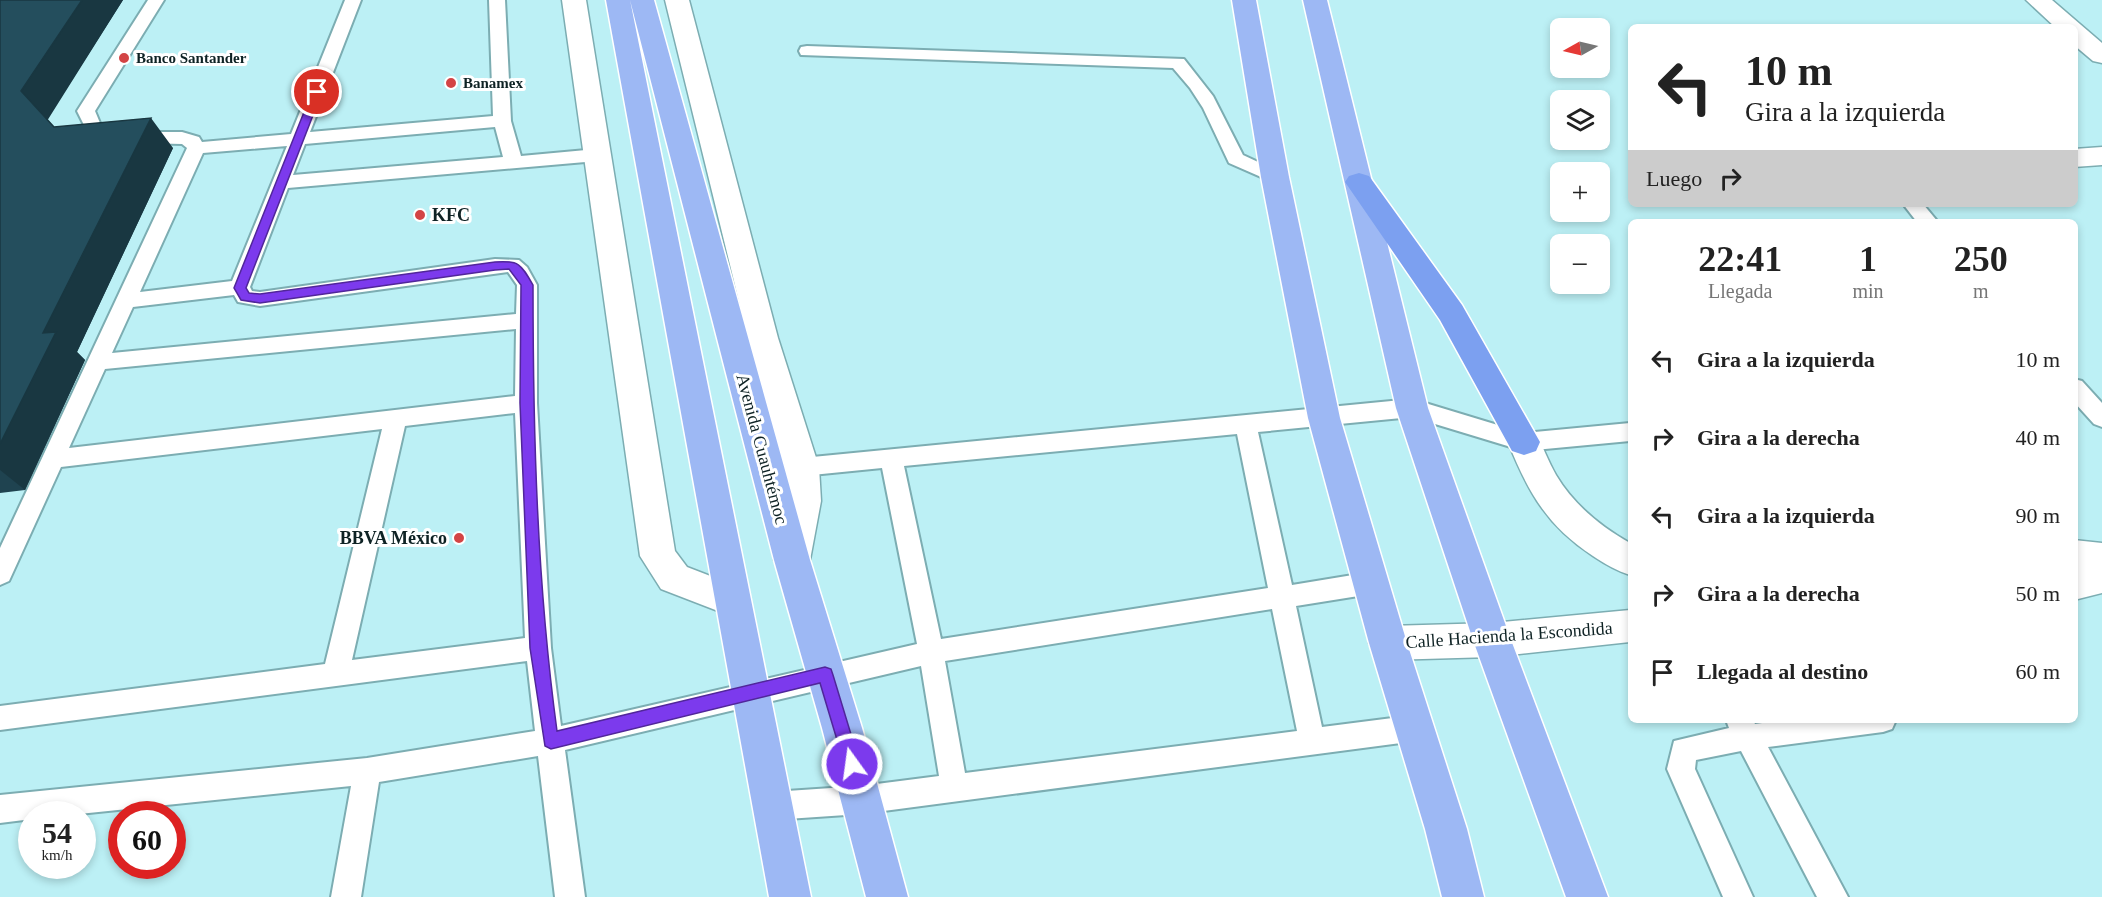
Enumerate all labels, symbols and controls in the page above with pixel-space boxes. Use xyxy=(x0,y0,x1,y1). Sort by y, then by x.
north arrow xyxy=(1550,18,1610,78)
map controls xyxy=(1550,18,1610,294)
icon: left xyxy=(1646,48,1724,126)
text: 10 m xyxy=(1745,48,1833,94)
place label: Banco Santander xyxy=(136,50,247,66)
marker: Banco Santander xyxy=(117,51,131,65)
pin xyxy=(291,66,342,117)
icon: arrive xyxy=(300,75,333,108)
place label: Banamex xyxy=(463,75,524,91)
marker: Banamex xyxy=(444,76,458,90)
button: layers xyxy=(1550,90,1610,150)
text: Gira a la izquierda xyxy=(1745,97,1945,127)
button: + xyxy=(1550,162,1610,222)
icon: right xyxy=(1714,162,1747,195)
text: Luego xyxy=(1646,166,1702,191)
place label: KFC xyxy=(432,205,470,225)
marker: KFC xyxy=(413,208,427,222)
button: − xyxy=(1550,234,1610,294)
text: 22:41 xyxy=(1698,239,1782,279)
text: 1 xyxy=(1859,239,1877,279)
text: 250 xyxy=(1954,239,2008,279)
text: Llegada xyxy=(1708,280,1772,302)
text: min xyxy=(1852,280,1884,302)
text: m xyxy=(1973,280,1989,302)
icon: left xyxy=(1646,344,1679,377)
text: Gira a la izquierda xyxy=(1697,347,1875,372)
text: 10 m xyxy=(2015,347,2060,372)
street label: Avenida Cuauhtémoc xyxy=(732,371,792,527)
icon: right xyxy=(1646,422,1679,455)
text: Gira a la derecha xyxy=(1697,425,1860,450)
text: 40 m xyxy=(2015,425,2060,450)
icon: left xyxy=(1646,500,1679,533)
text: Gira a la izquierda xyxy=(1697,503,1875,528)
text: 90 m xyxy=(2015,503,2060,528)
place label: BBVA México xyxy=(340,528,447,548)
marker: BBVA México xyxy=(452,531,466,545)
icon: right xyxy=(1646,578,1679,611)
text: Gira a la derecha xyxy=(1697,581,1860,606)
text: 50 m xyxy=(2015,581,2060,606)
street label: Calle Hacienda la Escondida xyxy=(1405,618,1613,652)
icon: arrive xyxy=(1646,656,1679,689)
text: Llegada al destino xyxy=(1697,659,1868,684)
text: 60 m xyxy=(2015,659,2060,684)
position arrow xyxy=(820,732,884,796)
speed limit sign: 60 xyxy=(108,801,186,879)
text: 54 xyxy=(42,816,72,849)
text: km/h xyxy=(42,847,72,863)

